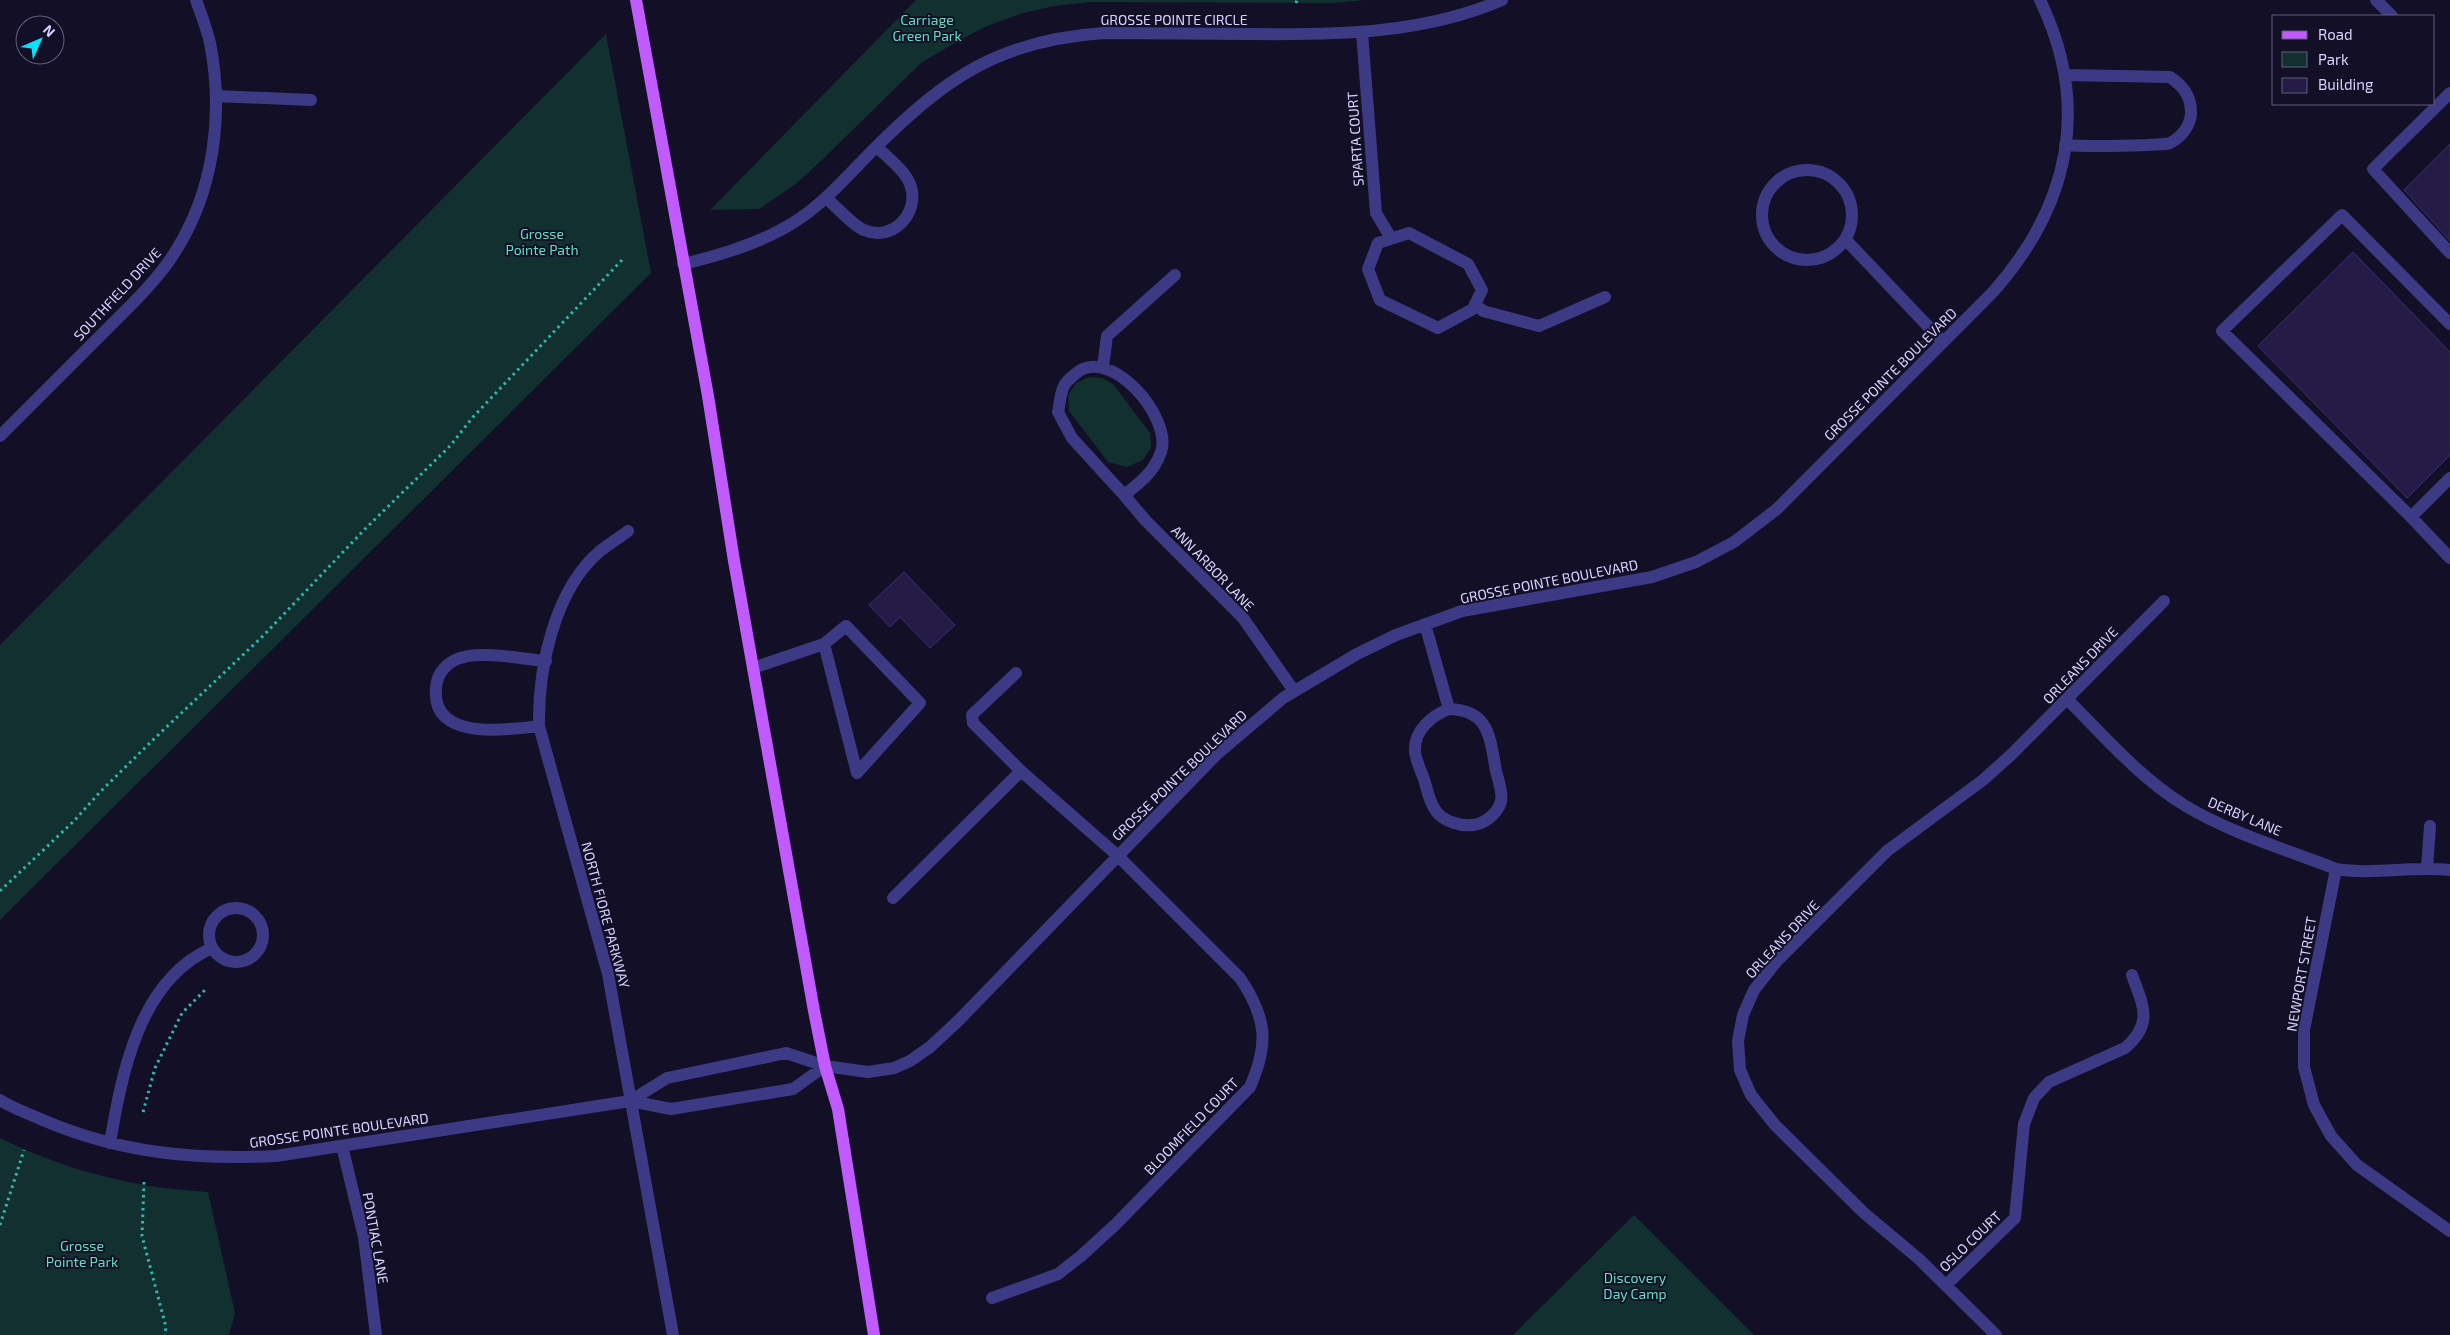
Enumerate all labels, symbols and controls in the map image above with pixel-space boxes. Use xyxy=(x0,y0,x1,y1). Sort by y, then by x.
park label: Carriage Green Park xyxy=(892,11,962,44)
street label: GROSSE POINTE CIRCLE xyxy=(1100,11,1248,28)
north arrow xyxy=(15,15,65,65)
legend xyxy=(2272,15,2435,105)
text: N xyxy=(40,21,59,40)
text: Road xyxy=(2318,25,2353,43)
text: Park xyxy=(2318,50,2349,68)
text: Building xyxy=(2318,75,2374,93)
street label: SPARTA COURT xyxy=(1343,91,1367,187)
park label: Grosse Pointe Path xyxy=(505,225,579,258)
street label: SOUTHFIELD DRIVE xyxy=(70,244,164,344)
street label: GROSSE POINTE BOULEVARD xyxy=(1820,304,1960,444)
street label: ANN ARBOR LANE xyxy=(1168,522,1258,614)
street label: GROSSE POINTE BOULEVARD xyxy=(1459,555,1639,607)
street label: ORLEANS DRIVE xyxy=(2039,623,2121,707)
street label: GROSSE POINTE BOULEVARD xyxy=(1108,706,1250,844)
street label: DERBY LANE xyxy=(2205,793,2285,839)
street label: NORTH FIORE PARKWAY xyxy=(578,840,634,990)
street label: ORLEANS DRIVE xyxy=(1741,896,1823,982)
street label: NEWPORT STREET xyxy=(2283,915,2319,1033)
street label: BLOOMFIELD COURT xyxy=(1140,1074,1242,1178)
street label: GROSSE POINTE BOULEVARD xyxy=(248,1109,430,1151)
street label: PONTIAC LANE xyxy=(360,1191,392,1285)
street label: OSLO COURT xyxy=(1935,1207,2005,1275)
park label: Grosse Pointe Park xyxy=(46,1237,118,1270)
park label: Discovery Day Camp xyxy=(1603,1269,1667,1302)

